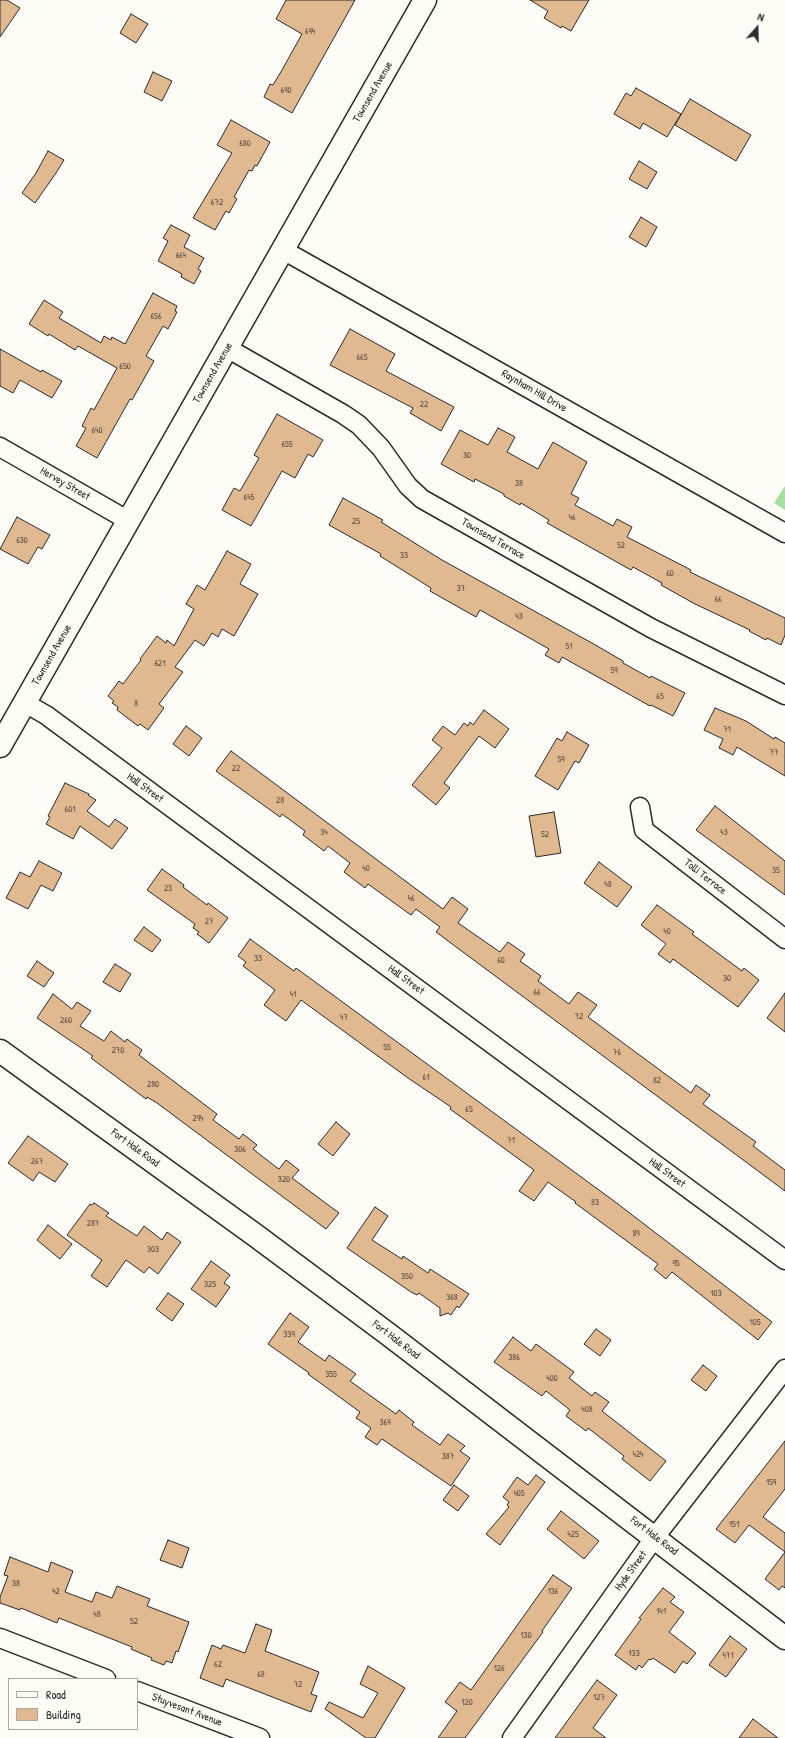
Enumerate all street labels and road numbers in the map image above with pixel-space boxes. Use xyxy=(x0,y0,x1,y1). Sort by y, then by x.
street label: Townsend Avenue xyxy=(350,59,396,125)
street label: Townsend Avenue xyxy=(190,340,236,406)
street label: Raynham Hill Drive xyxy=(499,367,569,415)
street label: Hervey Street xyxy=(38,464,92,504)
street label: Townsend Terrace xyxy=(459,516,527,562)
street label: Townsend Avenue xyxy=(29,622,75,688)
street label: Hall Street xyxy=(124,770,166,806)
street label: Tolli Terrace xyxy=(681,856,729,898)
street label: Hall Street xyxy=(385,962,427,998)
street label: Fort Hale Road xyxy=(108,1126,162,1170)
street label: Hall Street xyxy=(646,1155,688,1191)
street label: Fort Hale Road xyxy=(369,1318,423,1362)
street label: Fort Hale Road xyxy=(627,1514,681,1558)
street label: Hyde Street xyxy=(612,1548,650,1594)
street label: Stuyvesant Avenue xyxy=(150,1691,224,1729)

